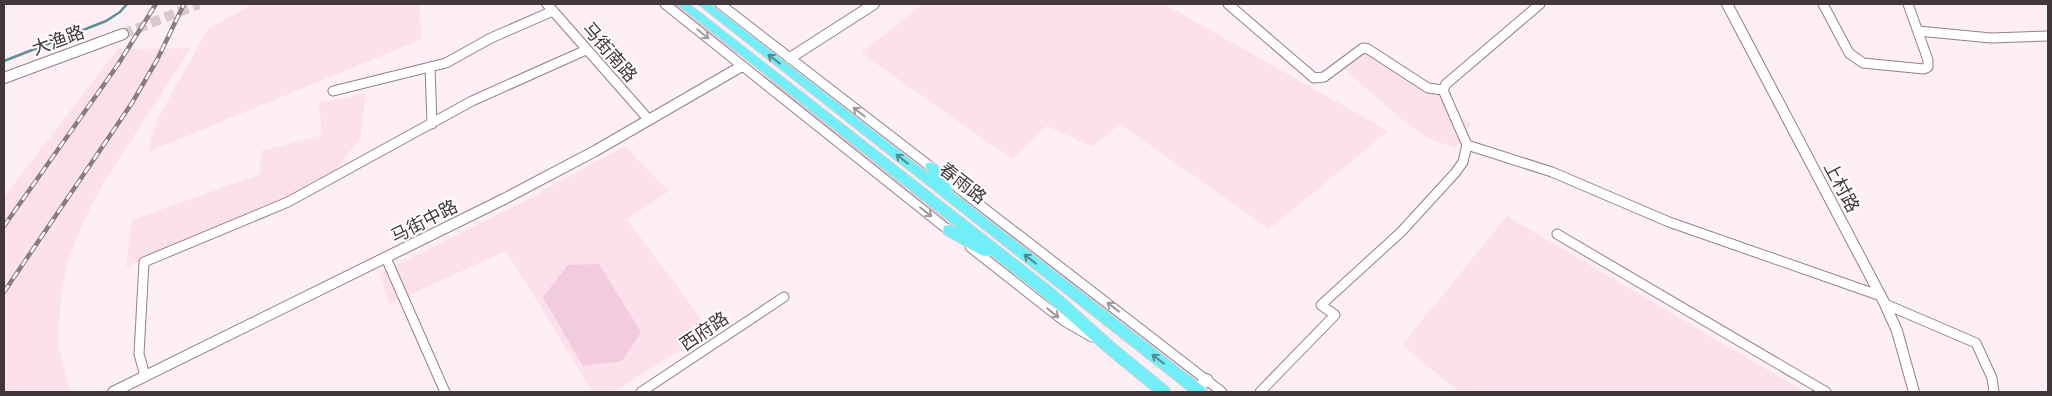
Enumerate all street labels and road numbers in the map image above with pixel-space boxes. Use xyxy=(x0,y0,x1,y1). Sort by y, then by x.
street label: 马街南路 xyxy=(578,17,642,87)
street label: 大渔路 xyxy=(29,20,87,60)
street label: 春雨路 xyxy=(935,157,991,209)
street label: 上村路 xyxy=(1819,158,1865,216)
street label: 马街中路 xyxy=(387,194,461,248)
street label: 西府路 xyxy=(675,306,733,356)

